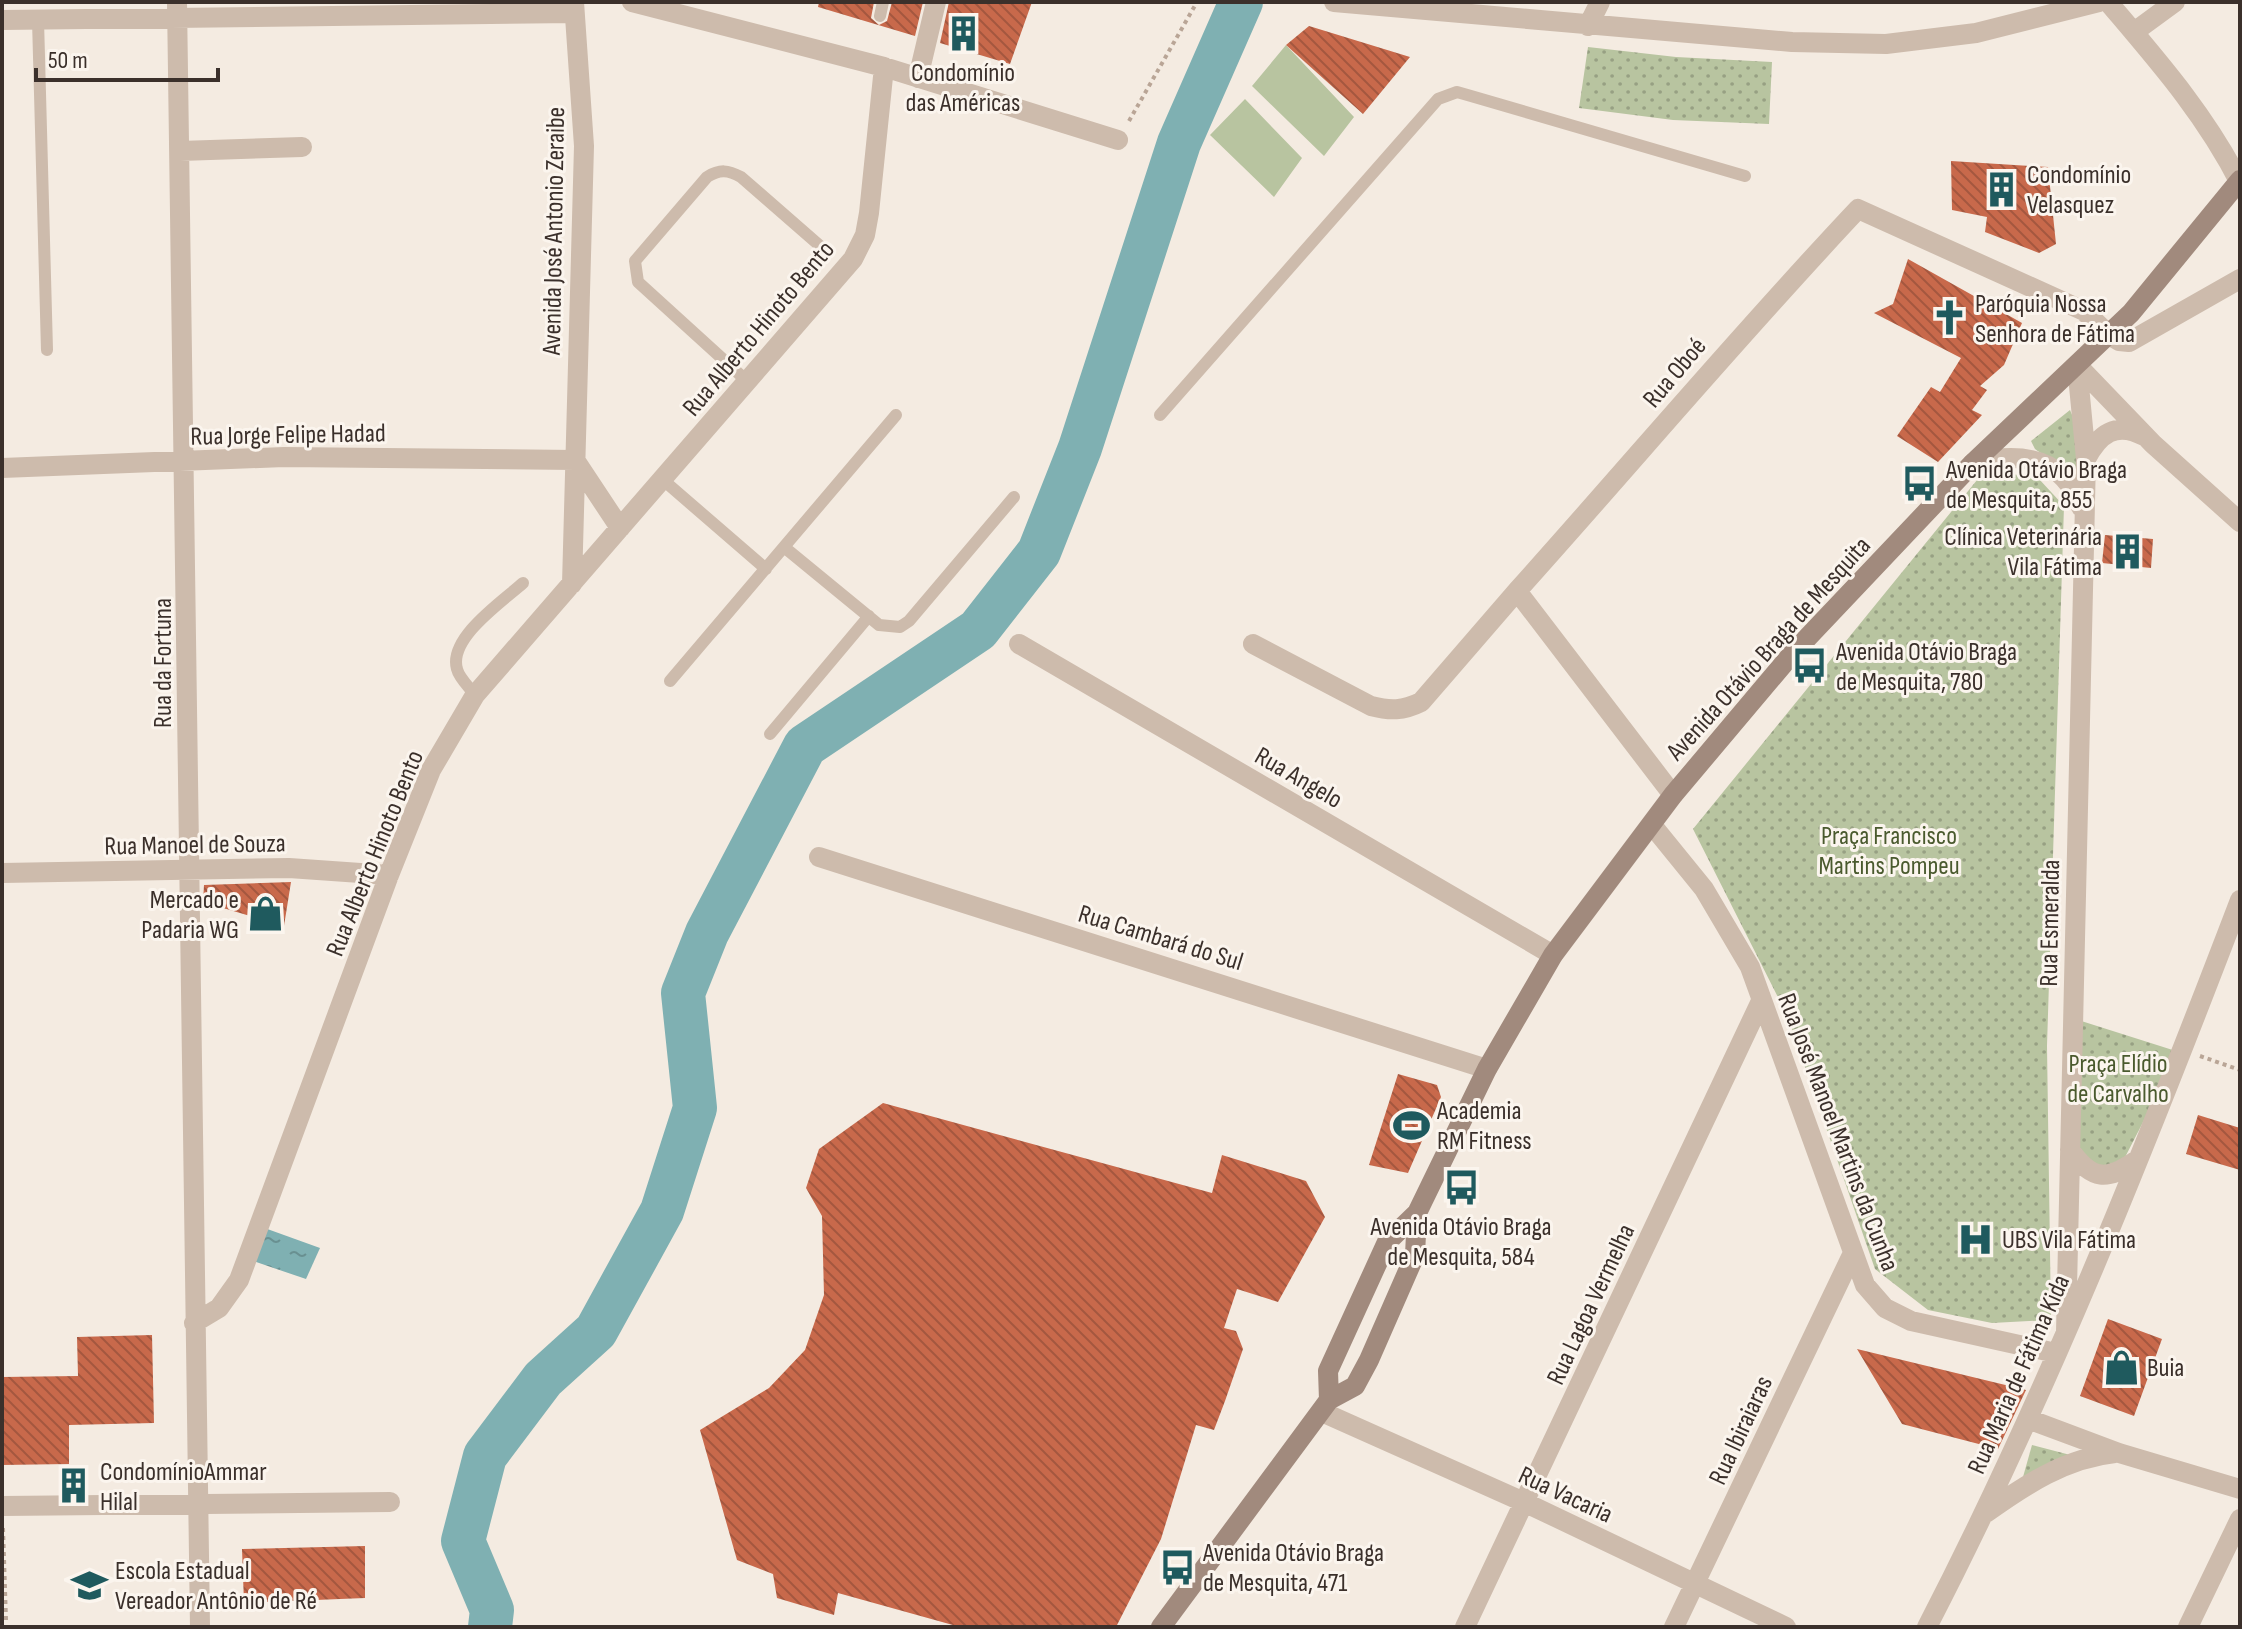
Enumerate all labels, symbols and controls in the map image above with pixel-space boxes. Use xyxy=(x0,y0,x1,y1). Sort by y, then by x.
building icon: Condomínio das Américas xyxy=(944,14,982,52)
scale bar xyxy=(36,32,218,82)
text: 50 m xyxy=(48,46,88,75)
place label: Condomínio das Américas xyxy=(906,58,1020,119)
street label: Avenida José Antonio Zeraibe xyxy=(537,107,572,356)
place label: Condomínio Velasquez xyxy=(2027,160,2131,221)
building icon: Condomínio Velasquez xyxy=(1982,170,2020,208)
street label: Rua Alberto Hinoto Bento xyxy=(677,235,842,423)
place label: Paróquia Nossa Senhora de Fátima xyxy=(1975,289,2135,350)
church icon: Paróquia Nossa Senhora de Fátima xyxy=(1930,299,1968,337)
street label: Rua Oboé xyxy=(1637,332,1713,414)
street label: Rua Jorge Felipe Hadad xyxy=(190,418,386,453)
place label: Avenida Otávio Braga de Mesquita, 855 xyxy=(1945,455,2127,516)
bus stop icon: Avenida Otávio Braga de Mesquita, 855 xyxy=(1901,465,1939,503)
place label: Clínica Veterinária Vila Fátima xyxy=(1944,522,2102,583)
street label: Avenida Otávio Braga de Mesquita xyxy=(1660,531,1878,768)
building icon: Clínica Veterinária Vila Fátima xyxy=(2109,532,2147,570)
street label: Rua da Fortuna xyxy=(148,598,179,728)
place label: Avenida Otávio Braga de Mesquita, 780 xyxy=(1835,637,2017,698)
bus stop icon: Avenida Otávio Braga de Mesquita, 780 xyxy=(1791,647,1829,685)
street label: Rua Angelo xyxy=(1249,741,1348,816)
street label: Rua Alberto Hinoto Bento xyxy=(320,746,431,961)
park label: Praça Francisco Martins Pompeu xyxy=(1818,821,1960,882)
street label: Rua Manoel de Souza xyxy=(104,828,286,863)
street label: Rua Esmeralda xyxy=(2034,859,2067,987)
place label: Mercado e Padaria WG xyxy=(141,885,239,946)
shop icon: Mercado e Padaria WG xyxy=(246,895,284,933)
street label: Rua Cambará do Sul xyxy=(1075,899,1247,978)
street label: Rua José Manoel Martins da Cunha xyxy=(1770,989,1905,1276)
park label: Praça Elídio de Carvalho xyxy=(2067,1049,2169,1110)
place label: Academia RM Fitness xyxy=(1436,1096,1532,1157)
sports icon: Academia RM Fitness xyxy=(1392,1106,1430,1144)
bus stop icon: Avenida Otávio Braga de Mesquita, 584 xyxy=(1442,1168,1480,1206)
place label: Avenida Otávio Braga de Mesquita, 584 xyxy=(1369,1212,1552,1273)
street label: Rua Lagoa Vermelha xyxy=(1541,1219,1642,1390)
hospital icon: UBS Vila Fátima xyxy=(1957,1220,1995,1258)
place label: UBS Vila Fátima xyxy=(2002,1225,2136,1256)
street label: Rua Maria de Fátima Kida xyxy=(1962,1270,2077,1479)
shop icon: Buia xyxy=(2102,1348,2140,1386)
place label: Buia xyxy=(2147,1353,2184,1384)
street label: Rua Ibiraiaras xyxy=(1703,1371,1780,1490)
place label: CondomínioAmmar Hilal xyxy=(100,1457,267,1518)
street label: Rua Vacaria xyxy=(1513,1460,1617,1531)
building icon: CondomínioAmmar Hilal xyxy=(55,1467,93,1505)
place label: Avenida Otávio Braga de Mesquita, 471 xyxy=(1202,1538,1384,1599)
bus stop icon: Avenida Otávio Braga de Mesquita, 471 xyxy=(1158,1548,1196,1586)
place label: Escola Estadual Vereador Antônio de Ré xyxy=(115,1556,317,1617)
school or university icon: Escola Estadual Vereador Antônio de Ré xyxy=(70,1566,108,1604)

